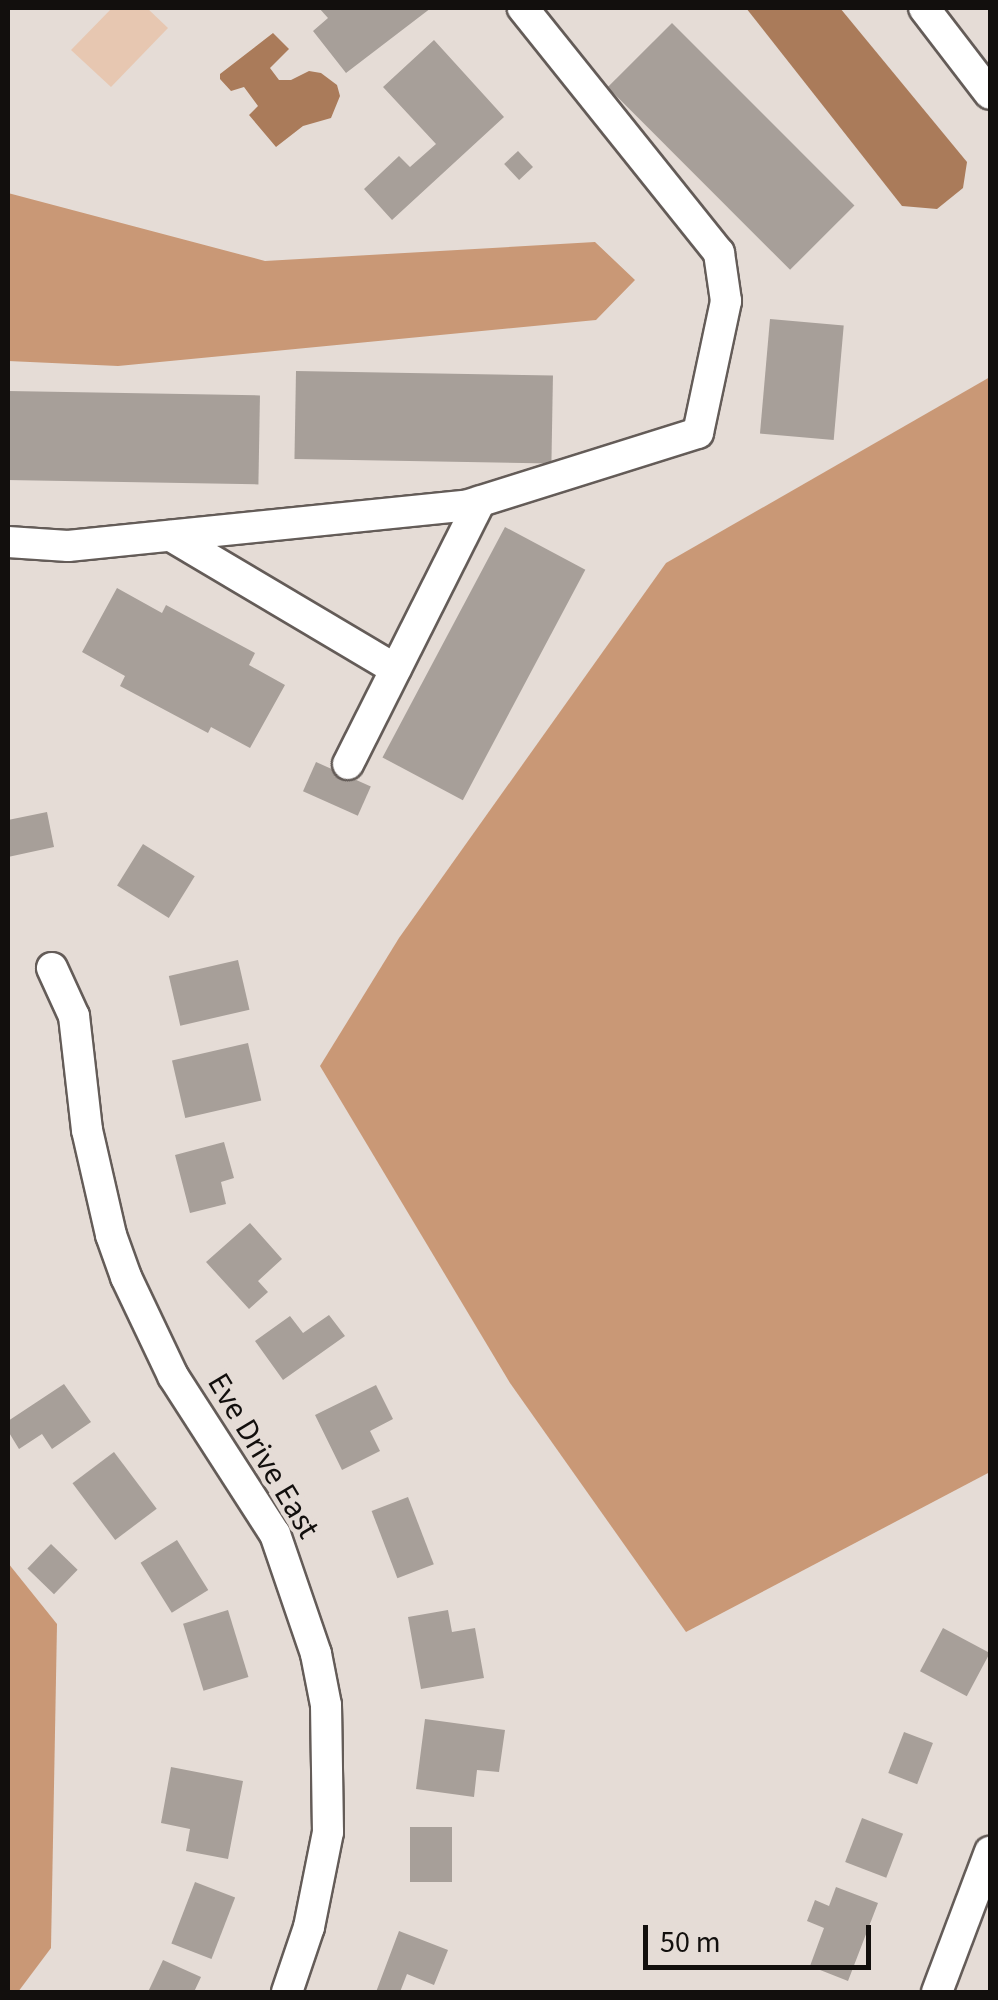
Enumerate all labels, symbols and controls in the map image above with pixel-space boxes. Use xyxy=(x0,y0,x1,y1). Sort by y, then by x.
street label: Eve Drive East xyxy=(199,1366,327,1546)
scale bar xyxy=(648,1905,876,1967)
text: 50 m xyxy=(660,1921,721,1964)

